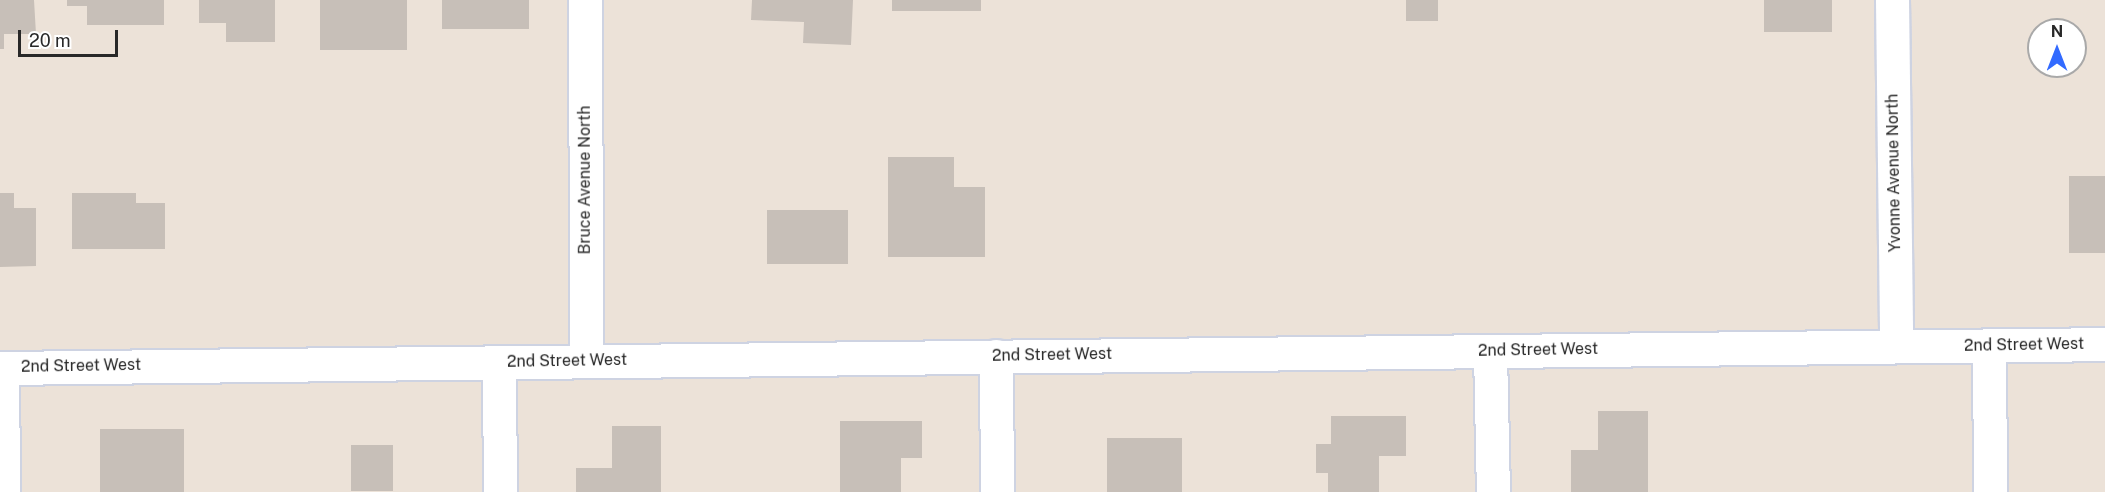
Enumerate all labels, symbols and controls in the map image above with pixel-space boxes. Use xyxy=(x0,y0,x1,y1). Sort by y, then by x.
scale bar xyxy=(21,18,122,56)
north arrow xyxy=(2027,18,2087,78)
text: N xyxy=(2051,22,2063,41)
text: 20 m xyxy=(29,30,71,51)
street label: Yvonne Avenue North xyxy=(1883,94,1905,252)
street label: Bruce Avenue North xyxy=(575,105,595,255)
street label: 2nd Street West xyxy=(1964,334,2084,356)
street label: 2nd Street West xyxy=(1478,339,1598,361)
street label: 2nd Street West xyxy=(992,344,1112,366)
street label: 2nd Street West xyxy=(507,350,627,372)
street label: 2nd Street West xyxy=(21,355,141,377)

